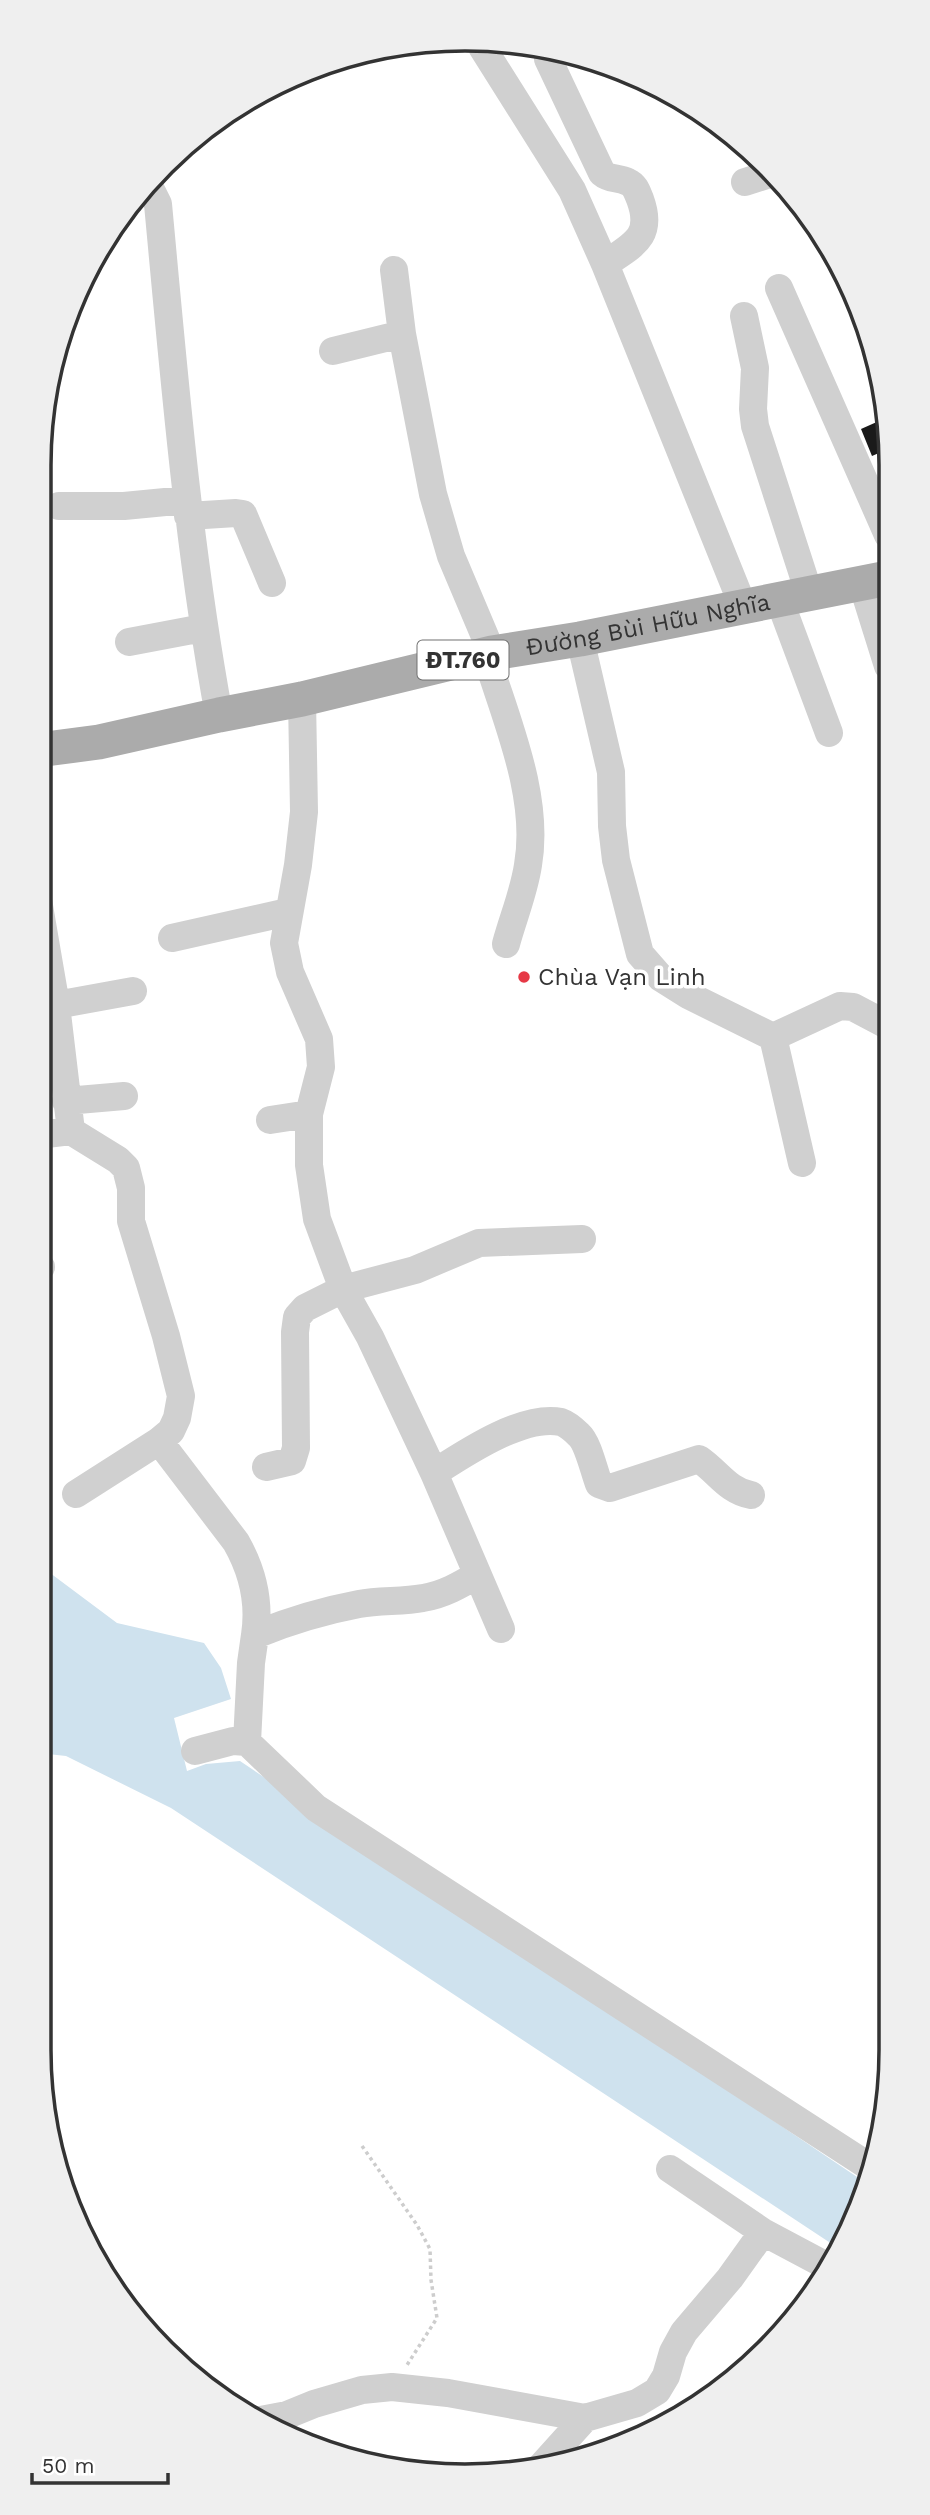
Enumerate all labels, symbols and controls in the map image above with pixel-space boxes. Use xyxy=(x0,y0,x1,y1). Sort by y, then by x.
street label: Đường Bùi Hữu Nghĩa xyxy=(524,588,772,661)
road number: ĐT.760 xyxy=(418,640,508,680)
place label: Chùa Vạn Linh xyxy=(538,963,706,991)
marker: Chùa Vạn Linh xyxy=(516,969,532,985)
scale bar xyxy=(32,2442,168,2486)
text: 50 m xyxy=(42,2453,94,2478)

